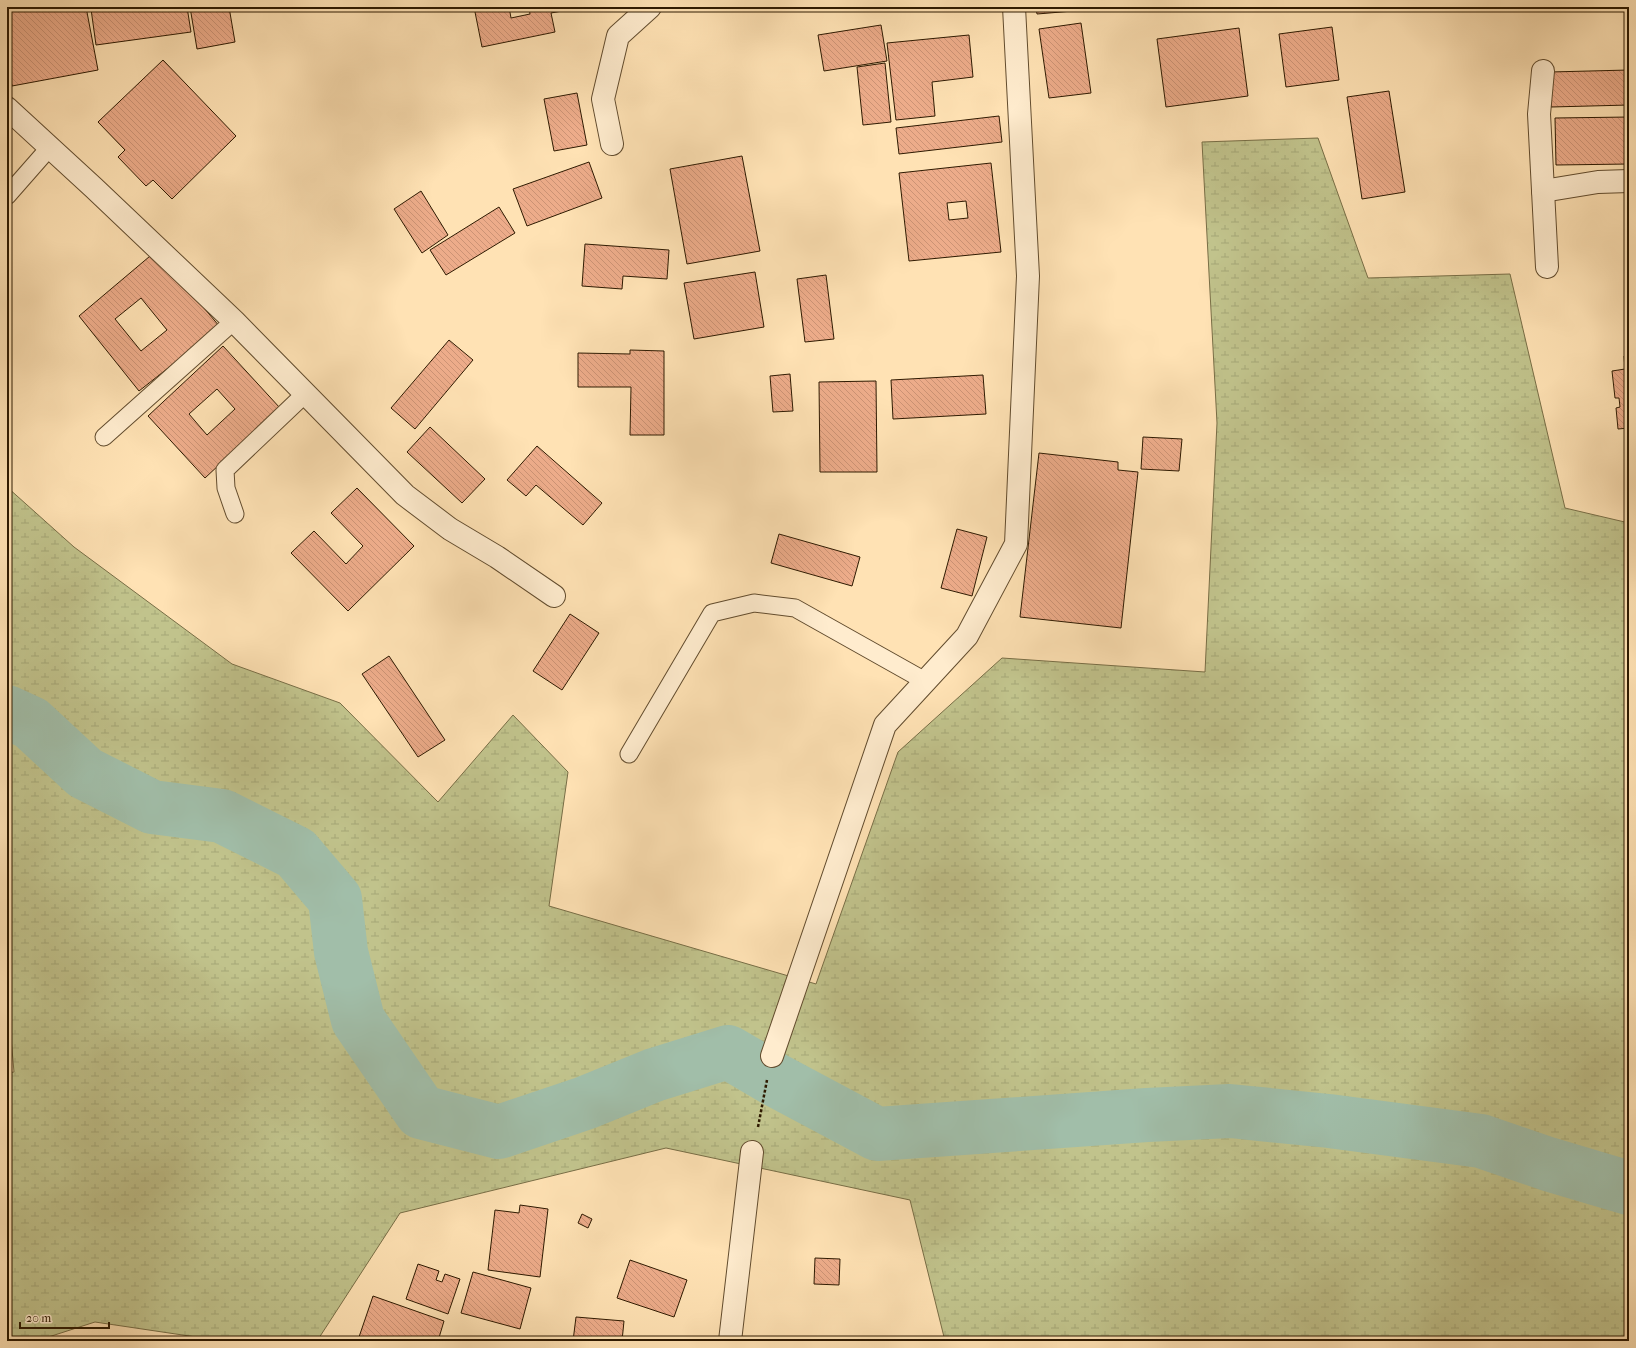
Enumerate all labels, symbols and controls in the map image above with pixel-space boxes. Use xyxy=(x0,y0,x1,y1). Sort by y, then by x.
scale bar xyxy=(20,1304,109,1330)
text: 20 m xyxy=(26,1311,51,1325)

